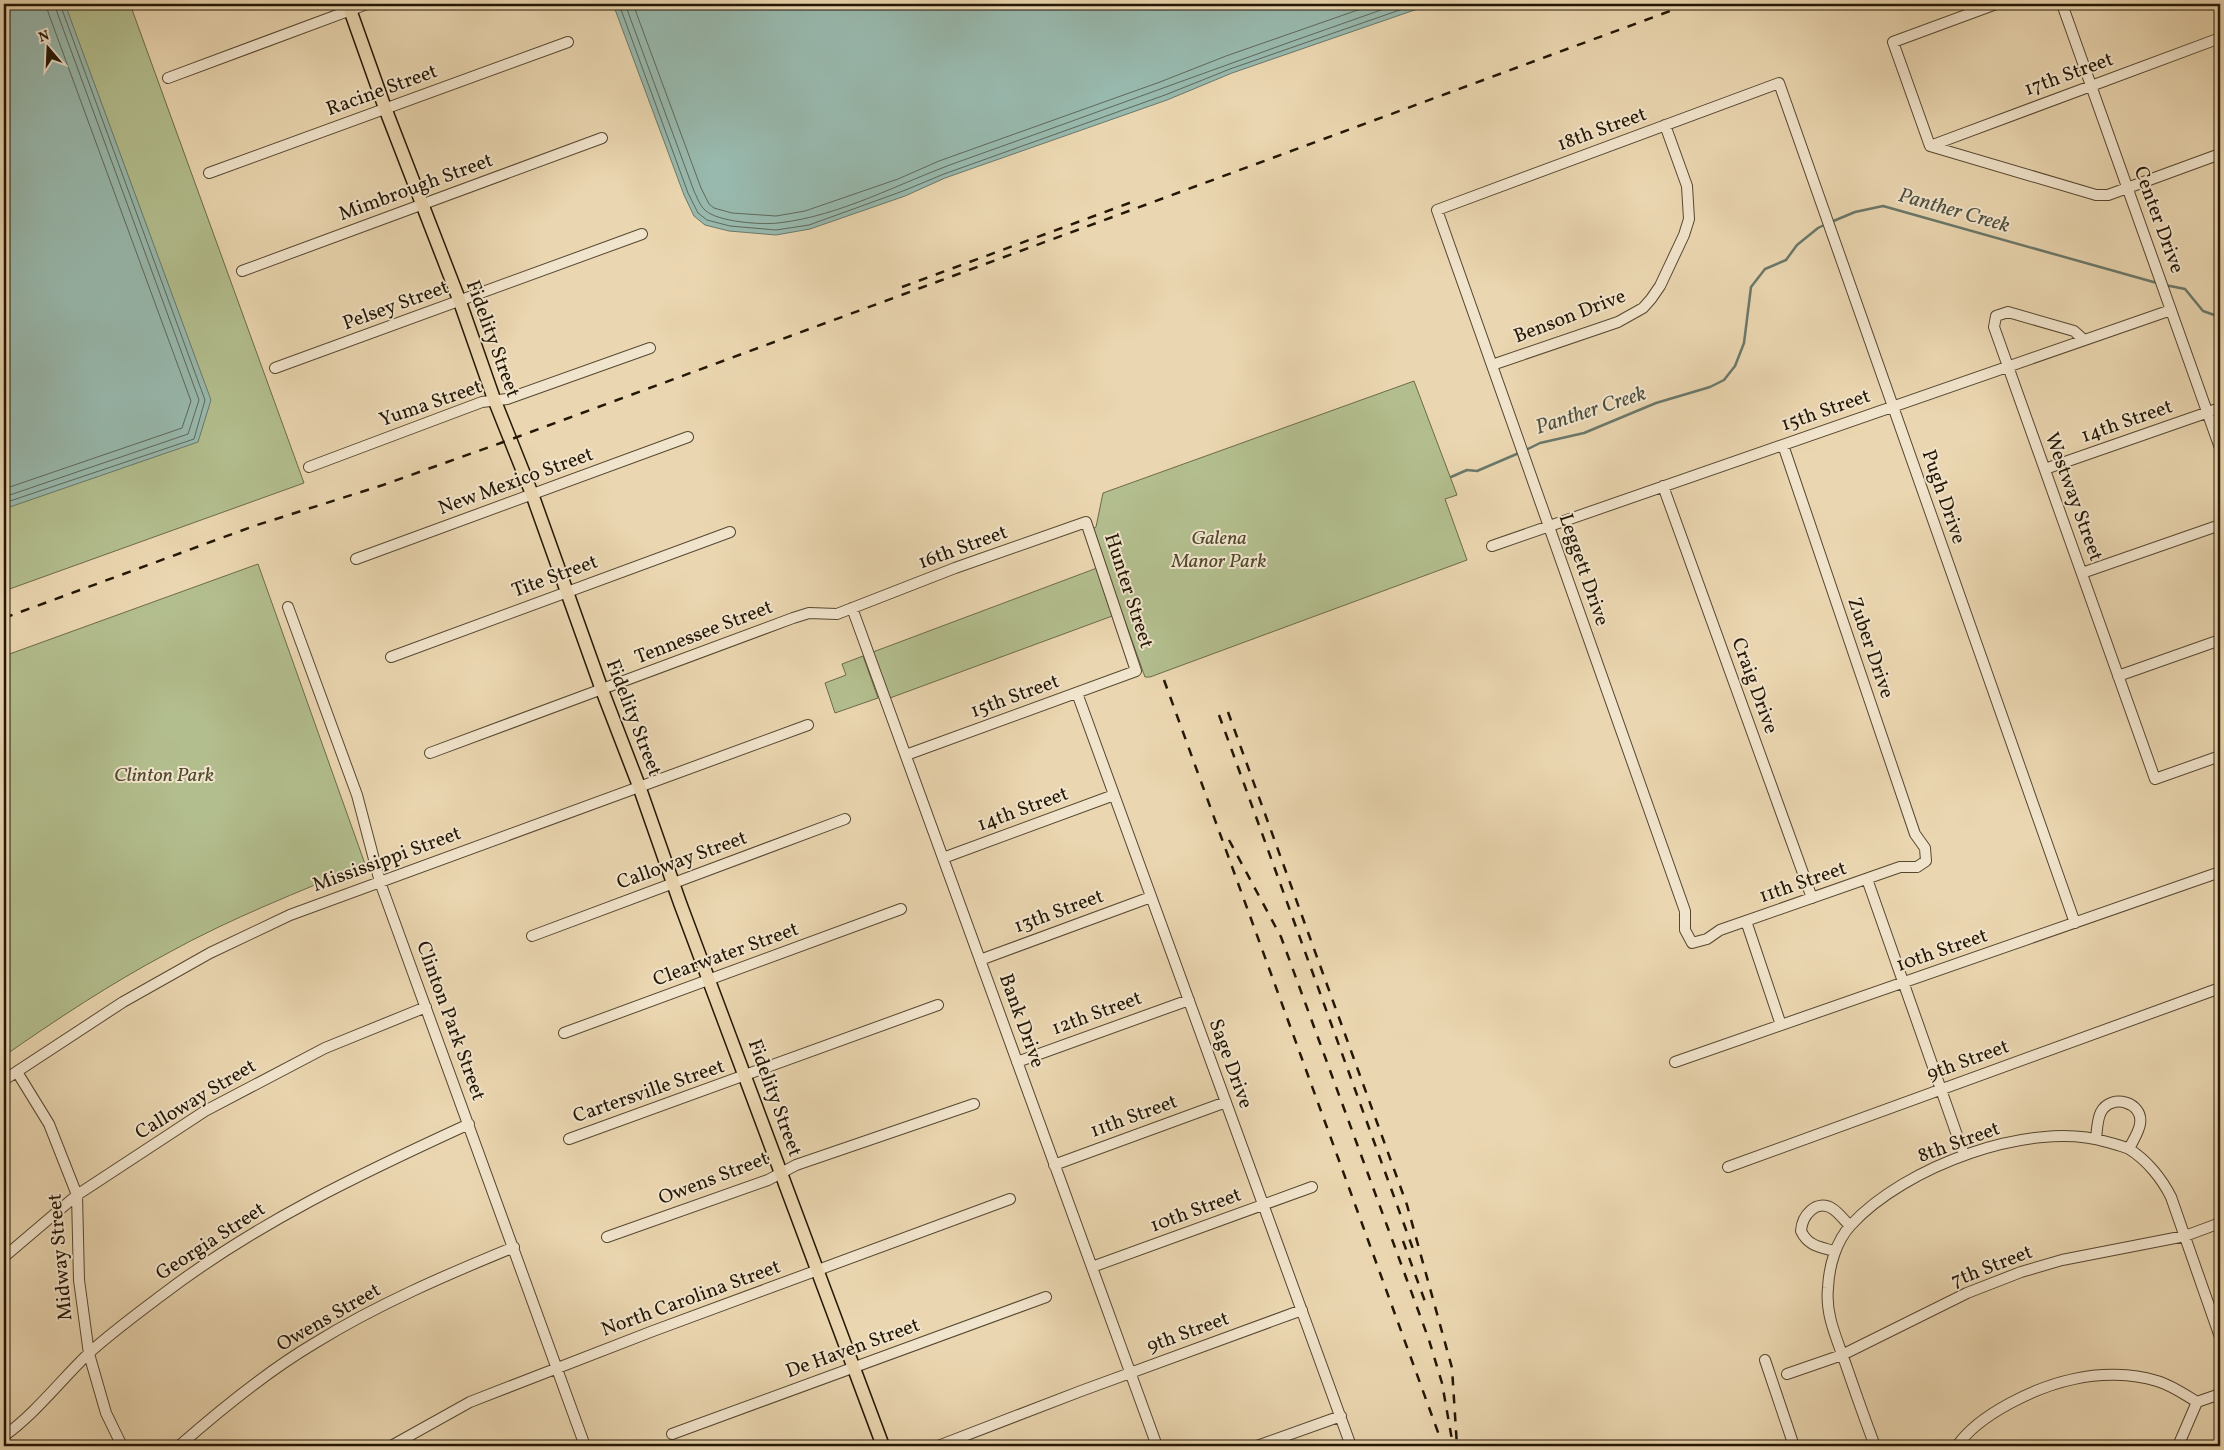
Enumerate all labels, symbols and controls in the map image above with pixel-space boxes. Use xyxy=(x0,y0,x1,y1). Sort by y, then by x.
north arrow xyxy=(22,22,72,72)
text: N xyxy=(36,26,52,48)
street label: 17th Street xyxy=(2021,46,2117,104)
street label: Racine Street xyxy=(322,58,442,124)
street label: 18th Street xyxy=(1553,101,1651,159)
street label: Mimbrough Street xyxy=(335,147,497,229)
street label: Center Drive xyxy=(2126,163,2190,277)
water label: Panther Creek xyxy=(1895,181,2013,241)
street label: Pelsey Street xyxy=(339,274,453,338)
street label: Fidelity Street xyxy=(458,276,526,402)
street label: Benson Drive xyxy=(1510,283,1630,351)
street label: Yuma Street xyxy=(376,373,486,435)
water label: Panther Creek xyxy=(1532,379,1650,443)
street label: 15th Street xyxy=(1778,383,1874,439)
street label: 14th Street xyxy=(2078,393,2176,451)
street label: Westway Street xyxy=(2037,429,2109,565)
street label: New Mexico Street xyxy=(435,441,597,523)
street label: Pugh Drive xyxy=(1914,446,1972,548)
street label: Leggett Drive xyxy=(1551,510,1615,630)
street label: 16th Street xyxy=(914,519,1012,577)
park label: Galena Manor Park xyxy=(1171,525,1266,576)
street label: Hunter Street xyxy=(1096,530,1160,652)
street label: Tite Street xyxy=(508,549,602,605)
street label: Tennessee Street xyxy=(631,594,777,672)
street label: Zuber Drive xyxy=(1840,594,1900,702)
street label: Craig Drive xyxy=(1724,634,1784,738)
street label: Fidelity Street xyxy=(598,656,668,780)
street label: 15th Street xyxy=(967,668,1063,726)
park label: Clinton Park xyxy=(114,762,214,790)
street label: 14th Street xyxy=(974,781,1072,839)
street label: Mississippi Street xyxy=(309,820,465,900)
street label: Calloway Street xyxy=(613,824,751,898)
street label: 11th Street xyxy=(1755,855,1851,911)
street label: 13th Street xyxy=(1010,883,1108,941)
street label: Clearwater Street xyxy=(649,916,803,994)
street label: 10th Street xyxy=(1892,922,1992,980)
street label: Clinton Park Street xyxy=(408,937,492,1105)
street label: Bank Drive xyxy=(991,970,1051,1072)
street label: 12th Street xyxy=(1048,985,1146,1043)
street label: Sage Drive xyxy=(1201,1015,1259,1113)
street label: 9th Street xyxy=(1923,1033,2013,1089)
street label: Fidelity Street xyxy=(740,1035,808,1161)
street label: Calloway Street xyxy=(130,1053,262,1147)
street label: Cartersville Street xyxy=(569,1053,729,1131)
street label: 11th Street xyxy=(1087,1088,1181,1146)
street label: 8th Street xyxy=(1914,1115,2004,1171)
street label: Owens Street xyxy=(655,1145,773,1213)
street label: 10th Street xyxy=(1147,1182,1245,1240)
street label: Midway Street xyxy=(42,1192,80,1322)
street label: Georgia Street xyxy=(151,1196,271,1288)
street label: 7th Street xyxy=(1947,1239,2037,1295)
street label: North Carolina Street xyxy=(597,1254,785,1344)
street label: Owens Street xyxy=(272,1277,386,1359)
street label: 9th Street xyxy=(1143,1305,1233,1361)
street label: De Haven Street xyxy=(782,1312,924,1386)

